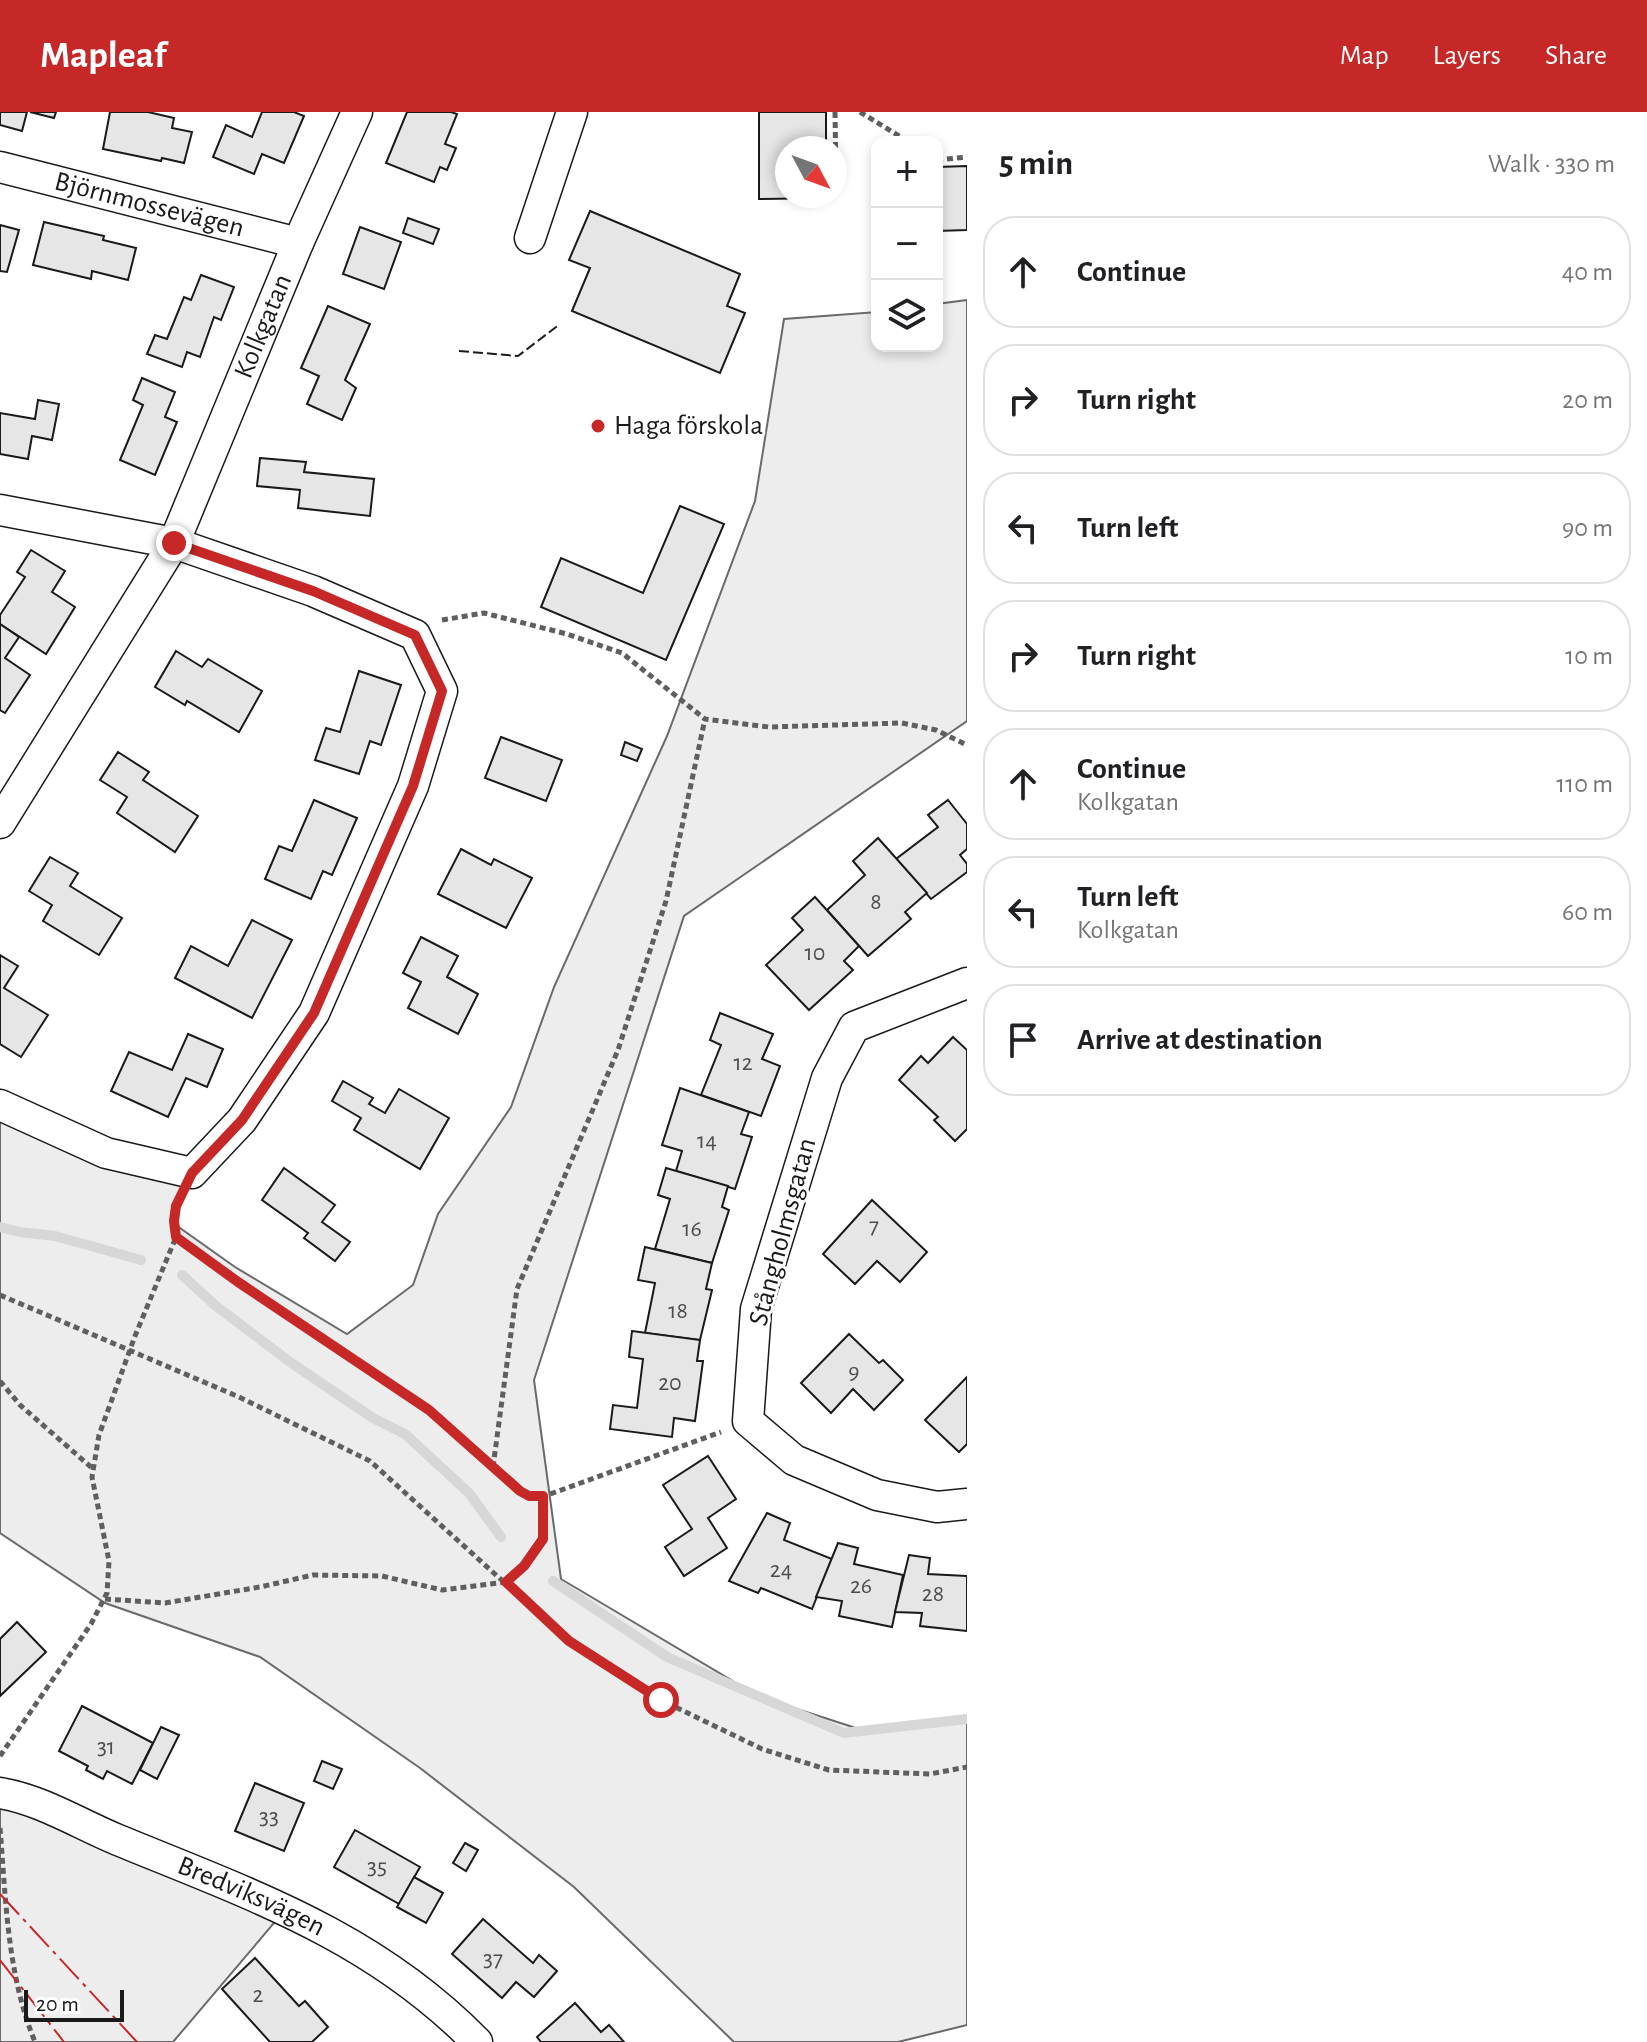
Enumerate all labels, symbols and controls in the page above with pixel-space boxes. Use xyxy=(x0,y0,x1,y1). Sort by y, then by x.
text: Mapleaf xyxy=(40,37,166,75)
text: Map xyxy=(1340,42,1389,70)
text: Layers xyxy=(1433,42,1501,70)
text: Share xyxy=(1545,42,1607,70)
north arrow xyxy=(775,136,847,208)
map controls xyxy=(871,136,943,352)
button: + xyxy=(871,136,943,208)
text: 5 min xyxy=(999,147,1073,181)
text: Walk · 330 m xyxy=(1488,151,1615,177)
street label: Björnmossevägen xyxy=(52,167,247,243)
button: − xyxy=(871,208,943,280)
icon: ahead xyxy=(1001,250,1045,294)
text: Continue xyxy=(1077,257,1186,287)
text: 40 m xyxy=(1562,259,1613,285)
street label: Kolkgatan xyxy=(230,270,297,383)
button: layers xyxy=(871,280,943,352)
icon: right xyxy=(1001,378,1045,422)
text: Turn right xyxy=(1077,385,1196,415)
text: 20 m xyxy=(1562,387,1613,413)
place label: Haga förskola xyxy=(614,412,763,440)
marker: Haga förskola xyxy=(589,417,607,435)
icon: left xyxy=(1001,506,1045,550)
text: Turn left xyxy=(1077,513,1178,543)
text: 90 m xyxy=(1562,515,1613,541)
route end xyxy=(156,525,192,561)
icon: right xyxy=(1001,634,1045,678)
text: Turn right xyxy=(1077,641,1196,671)
text: 10 m xyxy=(1565,643,1613,669)
text: Continue xyxy=(1077,754,1186,784)
icon: ahead xyxy=(1001,762,1045,806)
text: 110 m xyxy=(1556,771,1613,797)
text: Kolkgatan xyxy=(1077,789,1179,815)
text: Turn left xyxy=(1077,882,1178,912)
house number: 8 xyxy=(870,890,882,914)
icon: left xyxy=(1001,890,1045,934)
text: 60 m xyxy=(1562,899,1613,925)
text: Kolkgatan xyxy=(1077,917,1179,943)
house number: 10 xyxy=(805,941,825,965)
icon: arrive xyxy=(1001,1018,1045,1062)
text: Arrive at destination xyxy=(1077,1025,1323,1055)
house number: 12 xyxy=(733,1051,753,1075)
house number: 14 xyxy=(697,1129,717,1153)
street label: Stångholmsgatan xyxy=(744,1135,822,1329)
house number: 7 xyxy=(869,1214,879,1238)
house number: 16 xyxy=(682,1217,702,1241)
house number: 18 xyxy=(668,1299,688,1323)
house number: 9 xyxy=(848,1360,860,1384)
house number: 20 xyxy=(658,1371,682,1395)
house number: 24 xyxy=(770,1558,792,1582)
house number: 26 xyxy=(850,1574,872,1598)
house number: 28 xyxy=(922,1582,944,1606)
route start xyxy=(643,1682,679,1718)
house number: 31 xyxy=(97,1735,115,1759)
house number: 33 xyxy=(259,1805,279,1829)
street label: Bredviksvägen xyxy=(174,1852,330,1942)
house number: 35 xyxy=(367,1855,387,1879)
house number: 37 xyxy=(483,1947,503,1971)
house number: 2 xyxy=(253,1983,264,2007)
scale bar xyxy=(24,1986,124,2022)
text: 20 m xyxy=(36,1993,79,2015)

